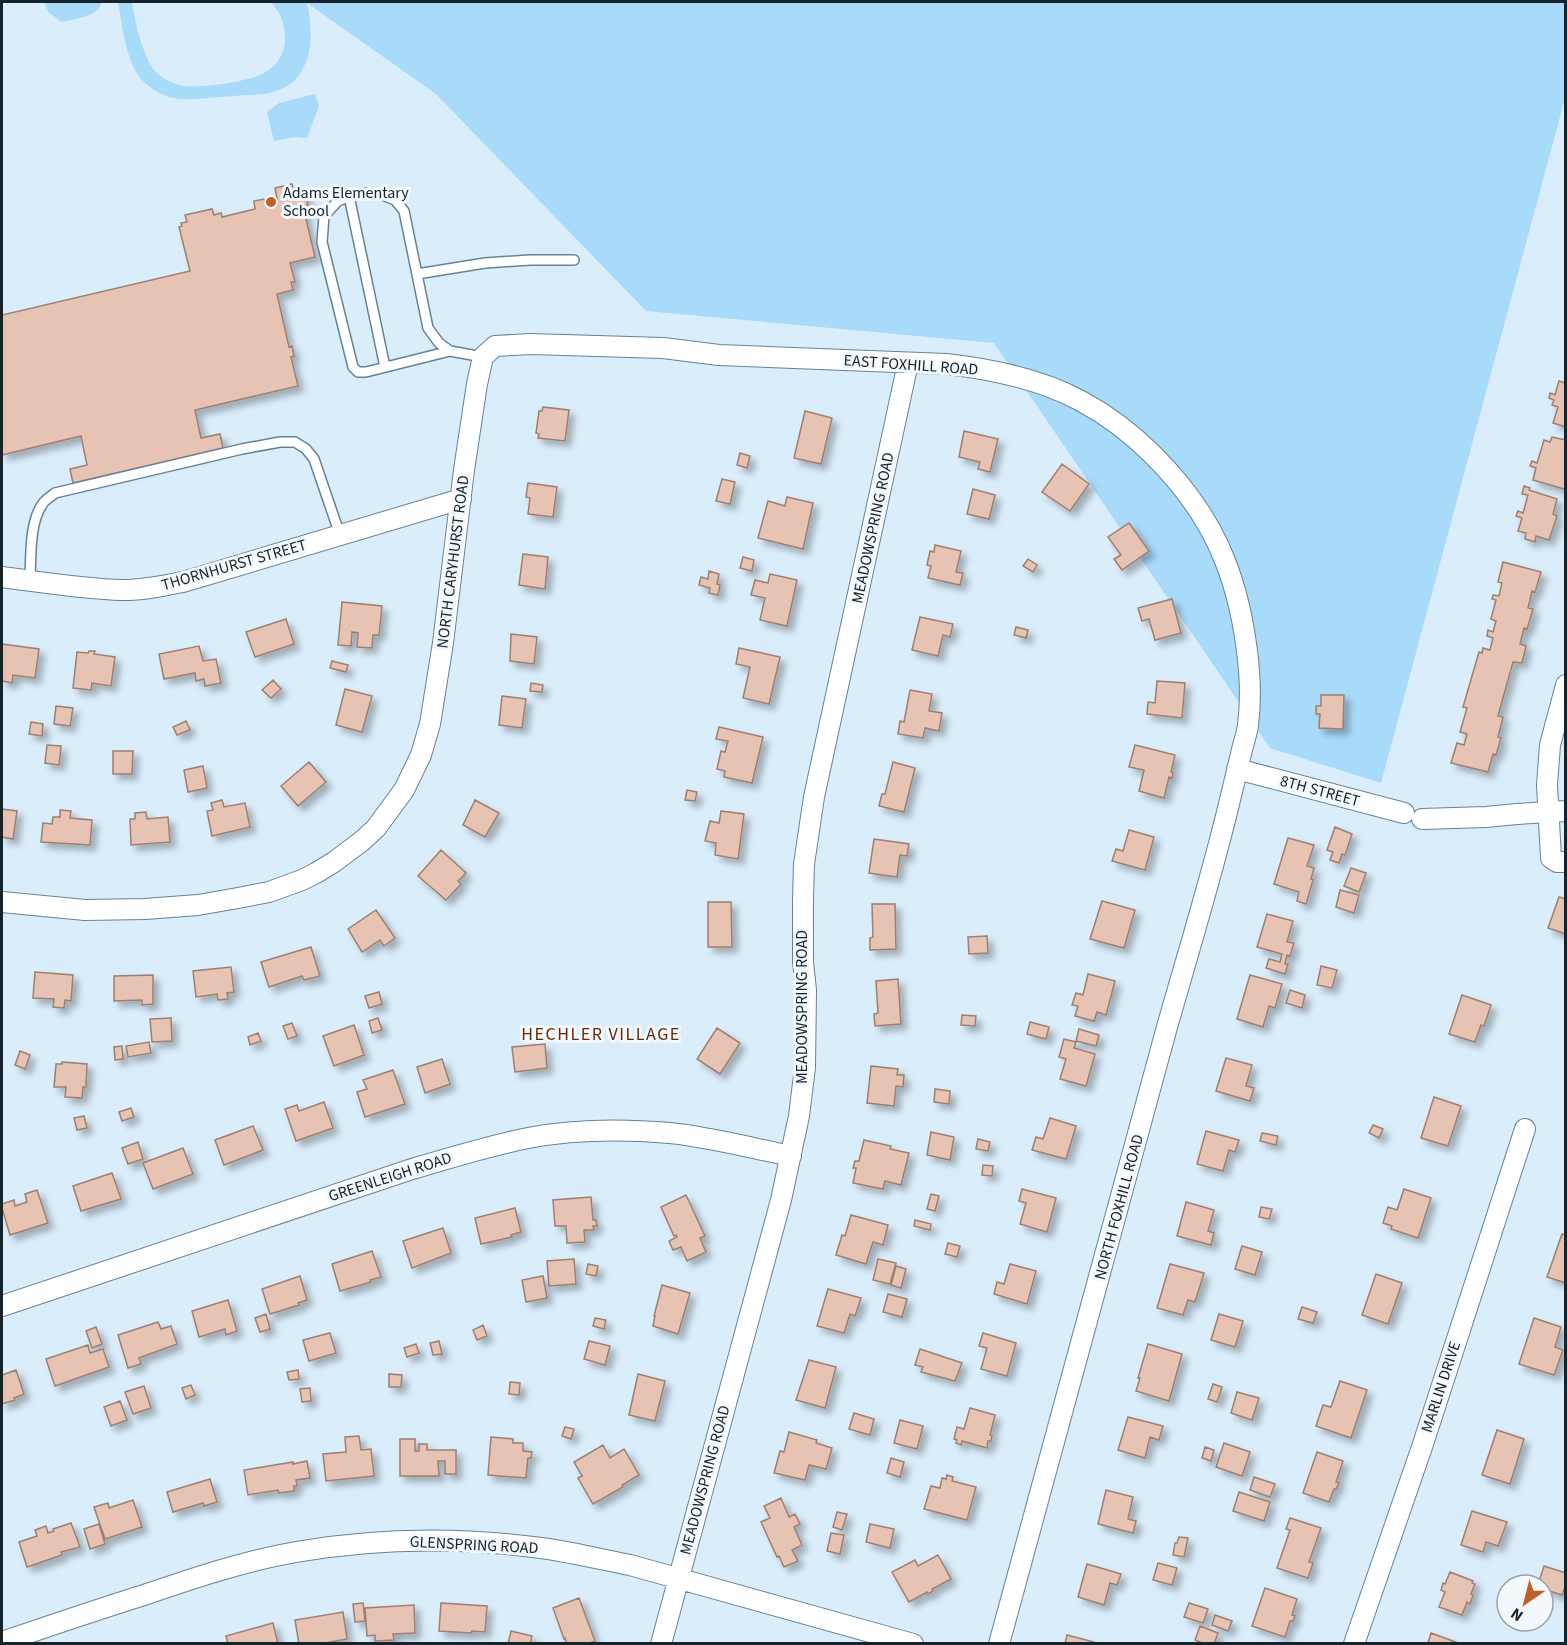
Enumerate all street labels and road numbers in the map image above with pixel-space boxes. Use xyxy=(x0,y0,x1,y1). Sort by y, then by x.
street label: EAST FOXHILL ROAD xyxy=(843,349,979,381)
street label: MEADOWSPRING ROAD xyxy=(846,450,900,606)
street label: NORTH CARYHURST ROAD xyxy=(431,474,475,650)
street label: THORNHURST STREET xyxy=(159,534,310,596)
street label: 8TH STREET xyxy=(1278,770,1363,812)
street label: MEADOWSPRING ROAD xyxy=(791,930,813,1084)
street label: NORTH FOXHILL ROAD xyxy=(1089,1132,1149,1282)
street label: GREENLEIGH ROAD xyxy=(326,1147,455,1207)
street label: MARLIN DRIVE xyxy=(1416,1339,1466,1435)
street label: MEADOWSPRING ROAD xyxy=(674,1403,736,1557)
street label: GLENSPRING ROAD xyxy=(409,1531,539,1559)

